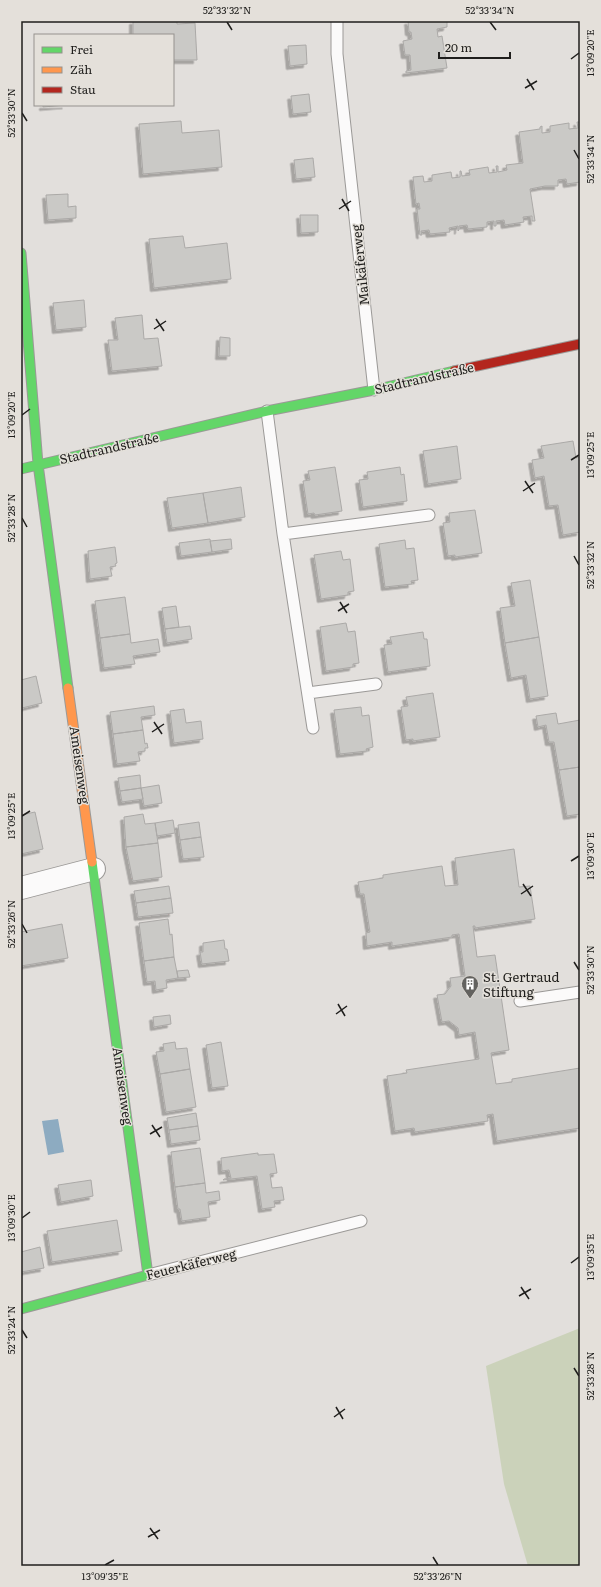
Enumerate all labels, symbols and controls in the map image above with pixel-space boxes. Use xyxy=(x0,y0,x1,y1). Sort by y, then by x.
text: 52°33'32"N xyxy=(203,2,251,17)
text: 52°33'34"N xyxy=(465,2,515,17)
text: 13°09'20"E xyxy=(582,29,597,77)
legend xyxy=(34,34,174,106)
scale bar xyxy=(439,34,510,60)
text: 20 m xyxy=(445,38,472,56)
text: Frei xyxy=(70,40,93,58)
text: Zäh xyxy=(70,60,92,78)
text: Stau xyxy=(70,80,96,98)
text: 52°33'30"N xyxy=(3,88,18,138)
text: 52°33'34"N xyxy=(582,134,597,184)
street label: Maikäferweg xyxy=(346,223,373,307)
street label: Stadtrandstraße xyxy=(372,357,476,398)
text: 13°09'20"E xyxy=(3,391,18,439)
street label: Stadtrandstraße xyxy=(57,427,161,468)
text: 13°09'25"E xyxy=(582,432,597,478)
text: 52°33'28"N xyxy=(3,493,18,543)
text: 52°33'32"N xyxy=(582,541,597,589)
street label: Ameisenweg xyxy=(66,725,95,806)
text: 13°09'25"E xyxy=(3,793,18,839)
text: 13°09'30"E xyxy=(582,832,597,880)
text: 52°33'26"N xyxy=(3,900,18,948)
text: 52°33'30"N xyxy=(582,945,597,995)
place label: St. Gertraud Stiftung xyxy=(483,967,559,1001)
building icon: St. Gertraud Stiftung xyxy=(460,974,480,999)
street label: Ameisenweg xyxy=(109,1046,138,1127)
text: 13°09'30"E xyxy=(3,1194,18,1242)
text: 13°09'35"E xyxy=(582,1234,597,1280)
street label: Feuerkäferweg xyxy=(144,1243,239,1284)
text: 52°33'24"N xyxy=(3,1305,18,1355)
text: 52°33'28"N xyxy=(582,1351,597,1401)
text: 13°09'35"E xyxy=(82,1568,128,1583)
text: 52°33'26"N xyxy=(414,1568,462,1583)

